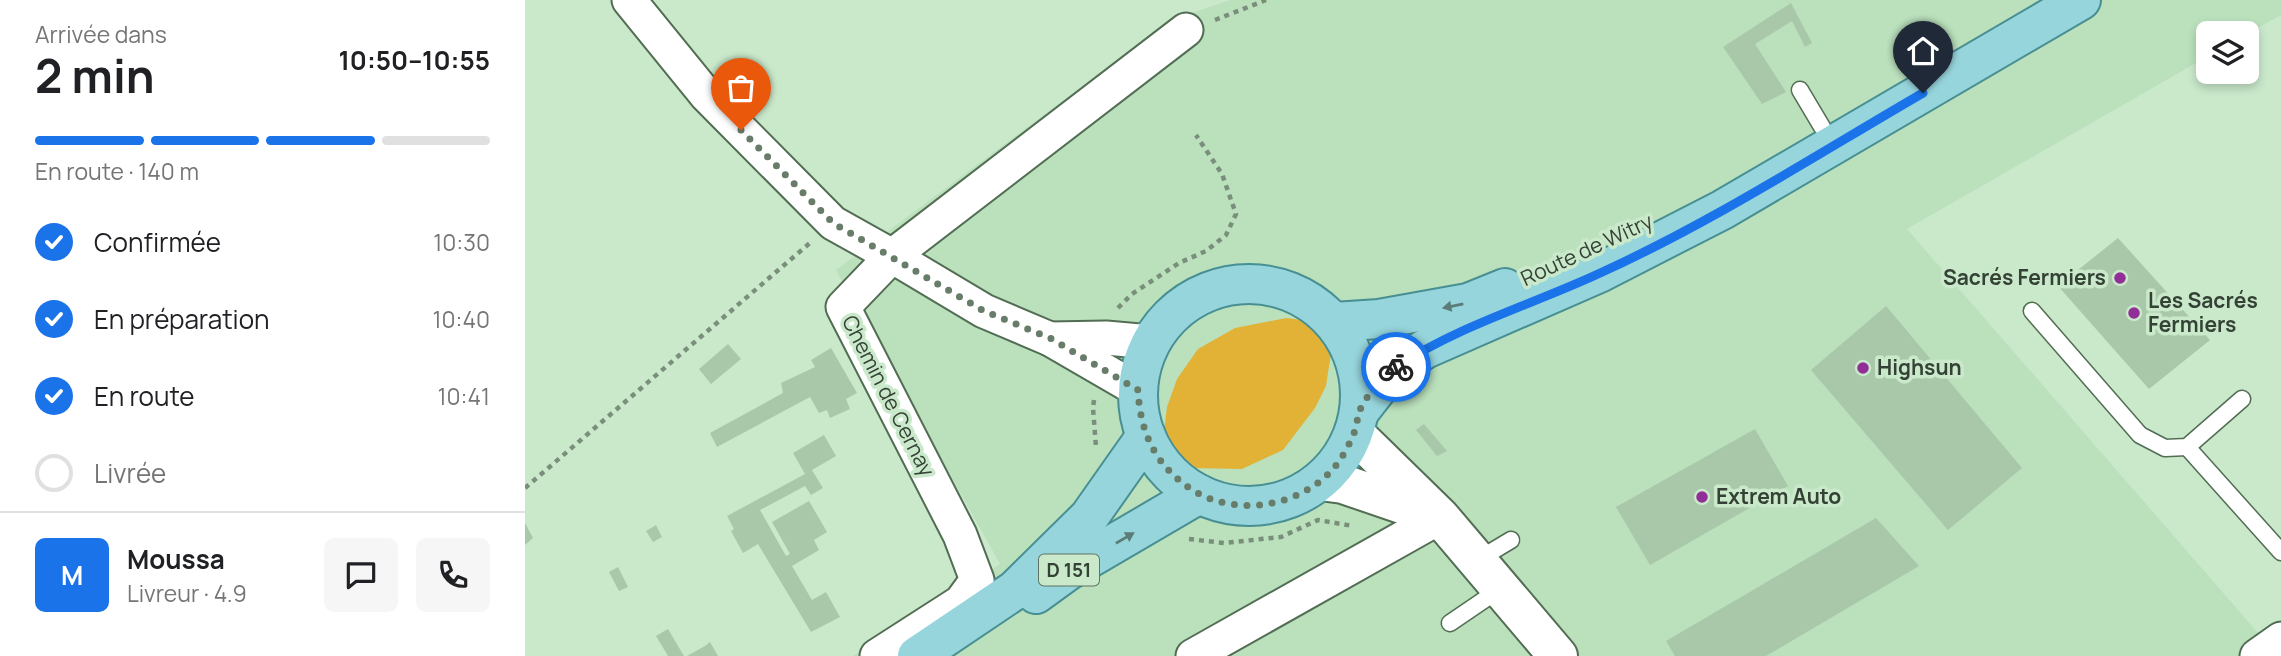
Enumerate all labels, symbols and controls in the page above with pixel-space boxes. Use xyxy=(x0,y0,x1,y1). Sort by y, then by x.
text: Arrivée dans xyxy=(35,18,167,50)
pin xyxy=(1893,21,1953,93)
map controls xyxy=(2196,21,2259,84)
button: layers xyxy=(2196,21,2259,84)
icon: home xyxy=(1904,32,1942,70)
text: 10:50–10:55 xyxy=(338,42,490,78)
text: 2 min xyxy=(35,44,155,107)
pin xyxy=(711,58,771,130)
icon: bag xyxy=(722,69,760,107)
text: En route · 140 m xyxy=(35,155,199,187)
street label: Route de Witry xyxy=(1516,206,1657,292)
icon: check xyxy=(35,223,73,261)
text: Confirmée xyxy=(94,224,221,260)
text: 10:30 xyxy=(433,226,490,258)
place label: Sacrés Fermiers xyxy=(1943,263,2106,291)
marker: Sacrés Fermiers xyxy=(2112,270,2128,286)
place label: Les Sacrés Fermiers xyxy=(2148,286,2258,338)
icon: check xyxy=(35,300,73,338)
one-way arrow xyxy=(1442,300,1464,311)
text: En préparation xyxy=(94,301,269,337)
text: 10:40 xyxy=(433,303,490,335)
marker: Les Sacrés Fermiers xyxy=(2126,305,2142,321)
street label: Chemin de Cernay xyxy=(836,310,942,481)
courier xyxy=(1361,332,1431,402)
icon: bike xyxy=(1377,348,1415,386)
place label: Highsun xyxy=(1877,353,1962,381)
marker: Highsun xyxy=(1855,360,1871,376)
icon: check xyxy=(35,377,73,415)
text: En route xyxy=(94,378,195,414)
text: 10:41 xyxy=(438,380,490,412)
text: Livrée xyxy=(94,455,166,491)
place label: Extrem Auto xyxy=(1716,482,1841,510)
marker: Extrem Auto xyxy=(1694,489,1710,505)
one-way arrow xyxy=(1115,532,1134,544)
button: chat xyxy=(324,538,398,612)
button: phone xyxy=(416,538,490,612)
text: Moussa xyxy=(127,541,225,577)
road number: D 151 xyxy=(1039,554,1099,586)
text: M xyxy=(61,557,83,593)
text: Livreur · 4.9 xyxy=(127,577,247,609)

